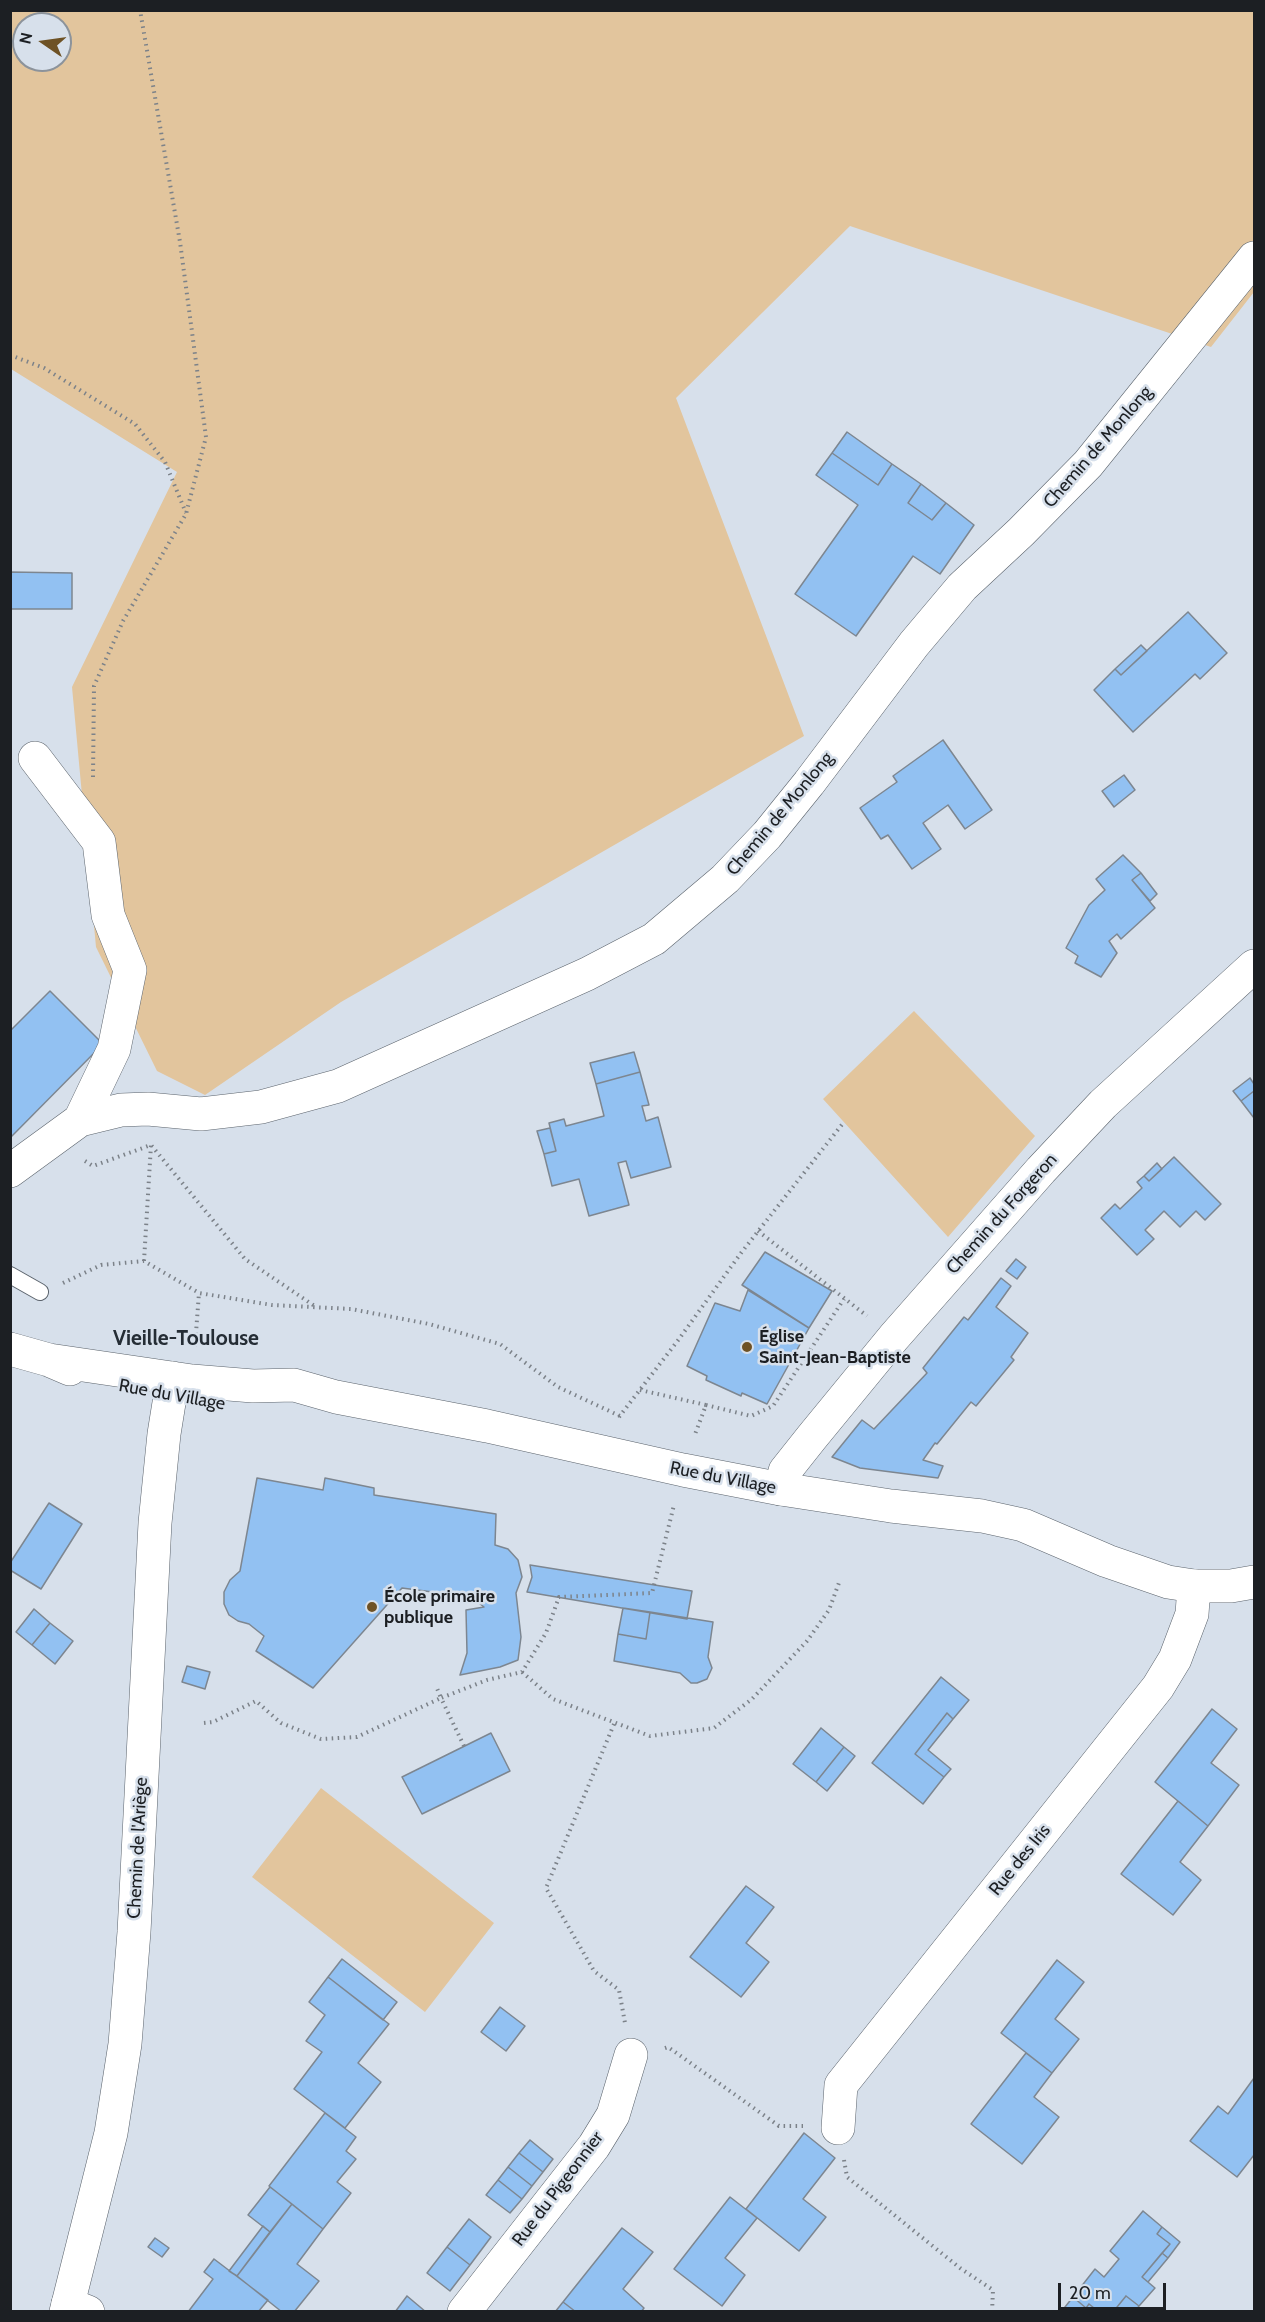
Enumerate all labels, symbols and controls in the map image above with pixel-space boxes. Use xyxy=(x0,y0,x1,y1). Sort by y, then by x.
north arrow xyxy=(12,12,72,72)
text: N xyxy=(15,31,36,46)
street label: Chemin de Monlong xyxy=(1039,382,1157,512)
street label: Chemin de Monlong xyxy=(722,748,838,880)
street label: Chemin du Forgeron xyxy=(942,1149,1062,1279)
district label: Vieille-Toulouse xyxy=(113,1326,259,1352)
place label: Église Saint-Jean-Baptiste xyxy=(759,1326,911,1368)
marker: Église Saint-Jean-Baptiste xyxy=(740,1340,754,1354)
street label: Rue du Village xyxy=(117,1375,227,1415)
street label: Rue du Village xyxy=(668,1457,778,1499)
place label: École primaire publique xyxy=(384,1586,495,1628)
marker: École primaire publique xyxy=(365,1600,379,1614)
street label: Chemin de l'Ariège xyxy=(124,1777,152,1919)
street label: Rue des Iris xyxy=(985,1820,1055,1900)
street label: Rue du Pigeonnier xyxy=(508,2128,608,2250)
scale bar xyxy=(1061,2271,1169,2309)
text: 20 m xyxy=(1069,2282,1111,2304)

